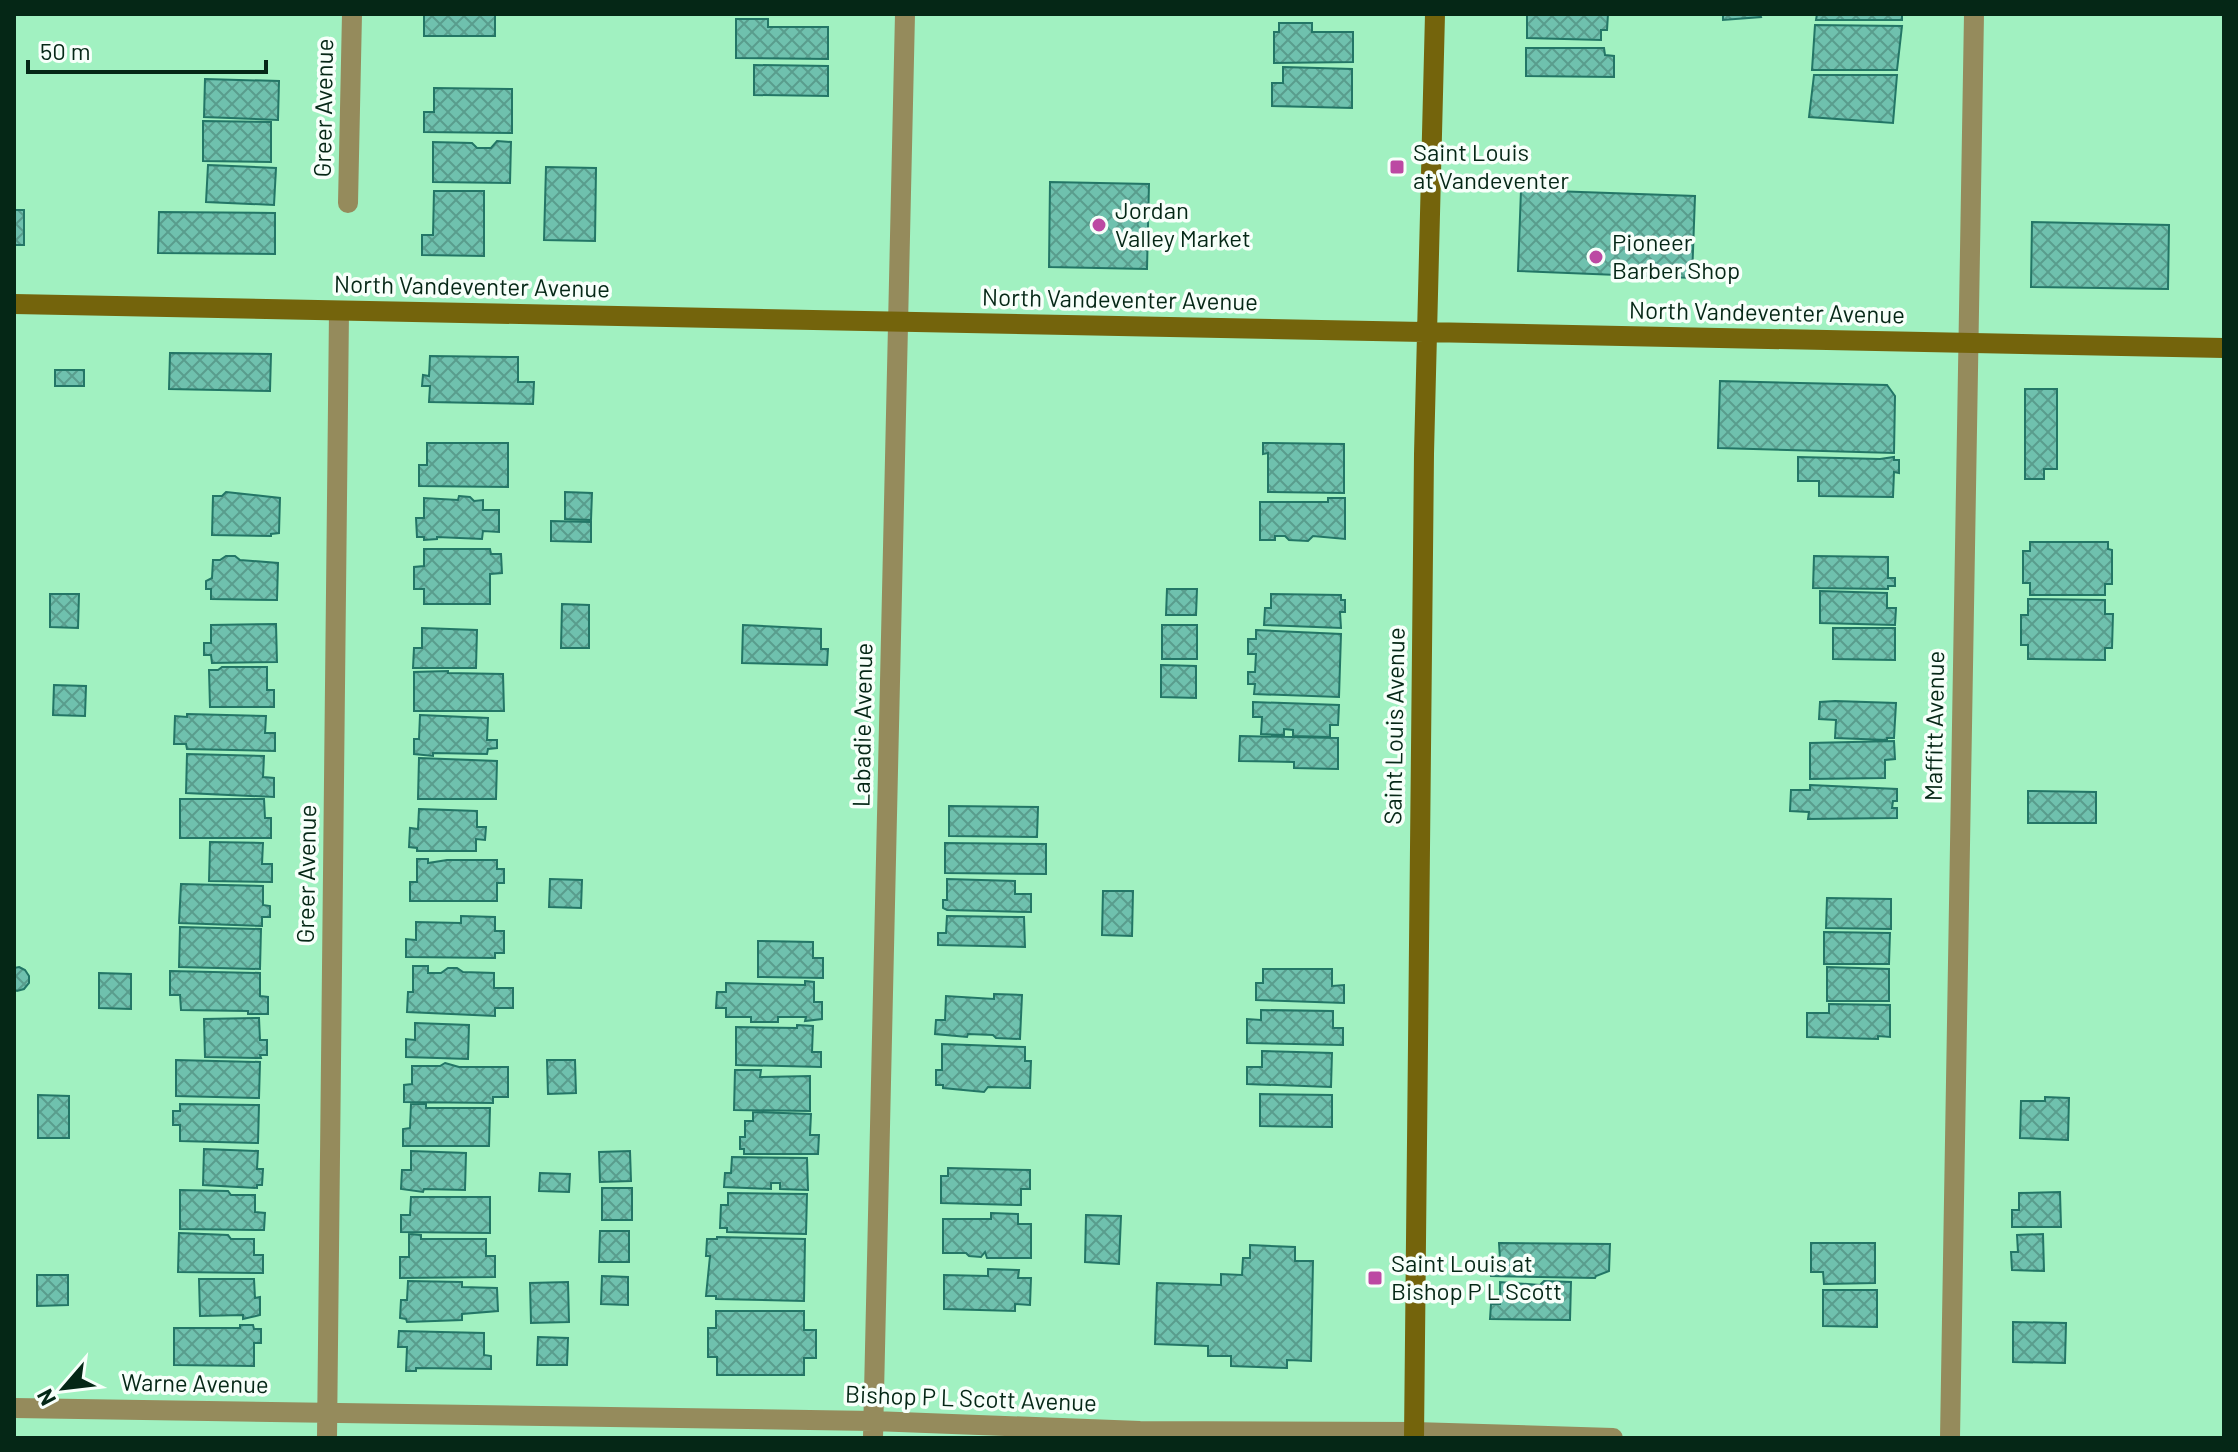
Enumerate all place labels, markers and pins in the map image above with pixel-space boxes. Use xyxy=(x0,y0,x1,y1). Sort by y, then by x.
place label: Saint Louis at Vandeventer xyxy=(1413,137,1569,194)
marker: Saint Louis at Vandeventer xyxy=(1388,158,1406,176)
place label: Jordan Valley Market xyxy=(1115,195,1251,252)
marker: Jordan Valley Market xyxy=(1090,216,1108,234)
place label: Pioneer Barber Shop xyxy=(1612,227,1740,284)
marker: Pioneer Barber Shop xyxy=(1587,248,1605,266)
place label: Saint Louis at Bishop P L Scott xyxy=(1391,1248,1562,1305)
marker: Saint Louis at Bishop P L Scott xyxy=(1366,1269,1384,1287)

